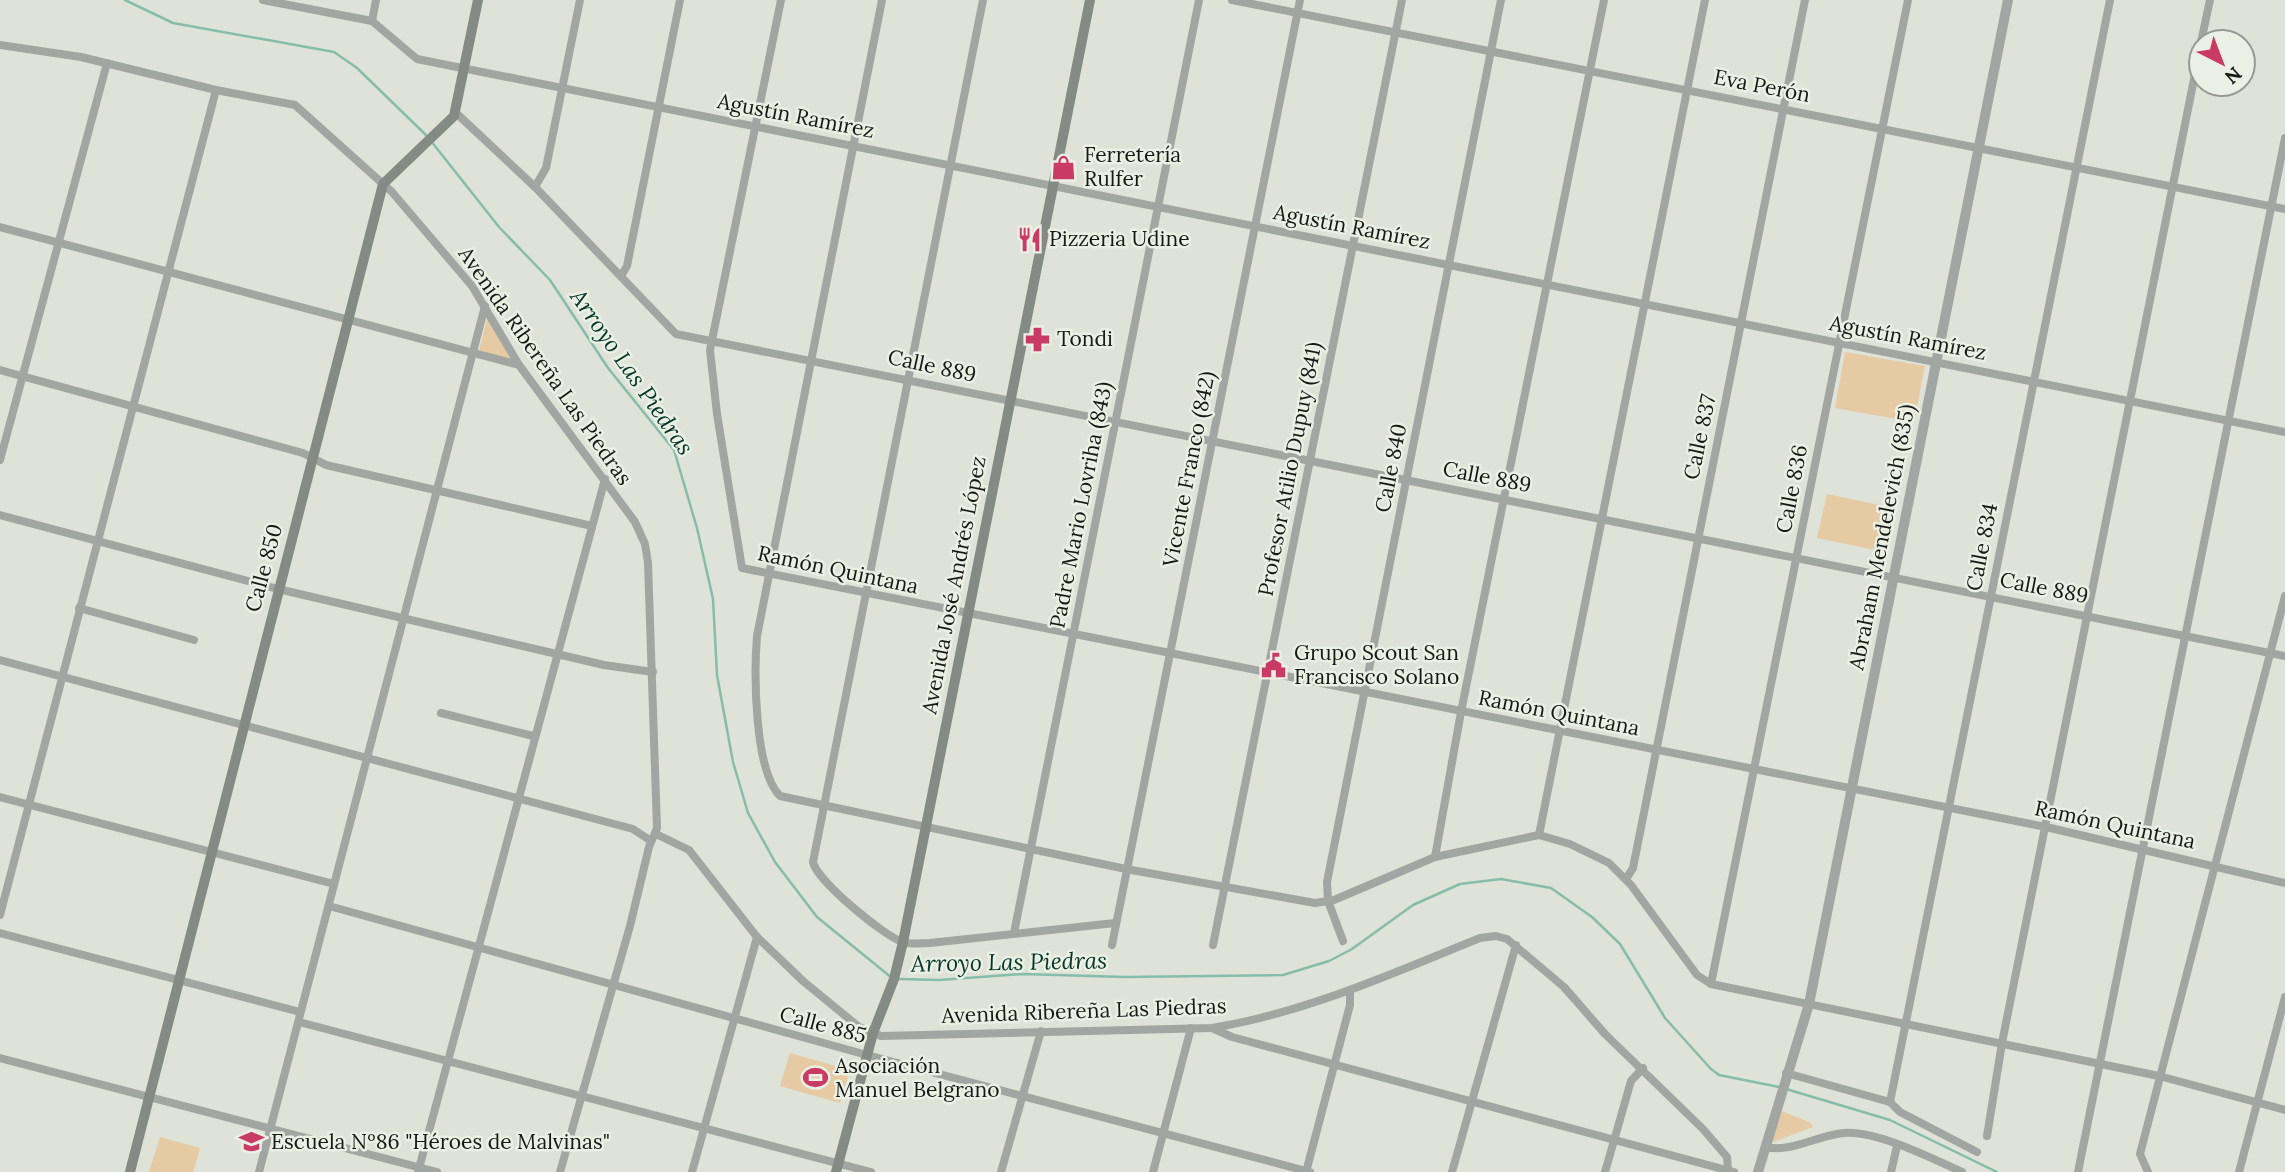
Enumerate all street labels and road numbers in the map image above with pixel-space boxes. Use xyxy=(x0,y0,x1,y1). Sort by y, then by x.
street label: Eva Perón xyxy=(1712,63,1813,108)
street label: Agustín Ramírez xyxy=(714,87,877,144)
street label: Agustín Ramírez xyxy=(1270,198,1433,255)
street label: Avenida Ribereña Las Piedras xyxy=(452,240,638,490)
street label: Agustín Ramírez xyxy=(1826,309,1989,366)
street label: Profesor Atilio Dupuy (841) xyxy=(1252,339,1327,598)
street label: Calle 889 xyxy=(886,343,979,388)
street label: Vicente Franco (842) xyxy=(1156,369,1221,570)
street label: Padre Mario Lovriha (843) xyxy=(1043,379,1118,630)
street label: Calle 837 xyxy=(1677,391,1722,482)
street label: Abraham Mendelevich (835) xyxy=(1842,402,1921,673)
street label: Calle 840 xyxy=(1369,421,1412,515)
street label: Calle 836 xyxy=(1770,442,1813,535)
street label: Avenida José Andrés López xyxy=(915,454,992,717)
street label: Calle 889 xyxy=(1441,455,1534,498)
street label: Calle 834 xyxy=(1960,501,2003,593)
street label: Calle 850 xyxy=(239,521,288,615)
street label: Ramón Quintana xyxy=(755,539,921,600)
street label: Calle 889 xyxy=(1998,566,2091,609)
street label: Ramón Quintana xyxy=(1476,684,1642,741)
street label: Ramón Quintana xyxy=(2032,794,2198,855)
street label: Avenida Ribereña Las Piedras xyxy=(940,992,1227,1029)
street label: Calle 885 xyxy=(777,1000,870,1049)

